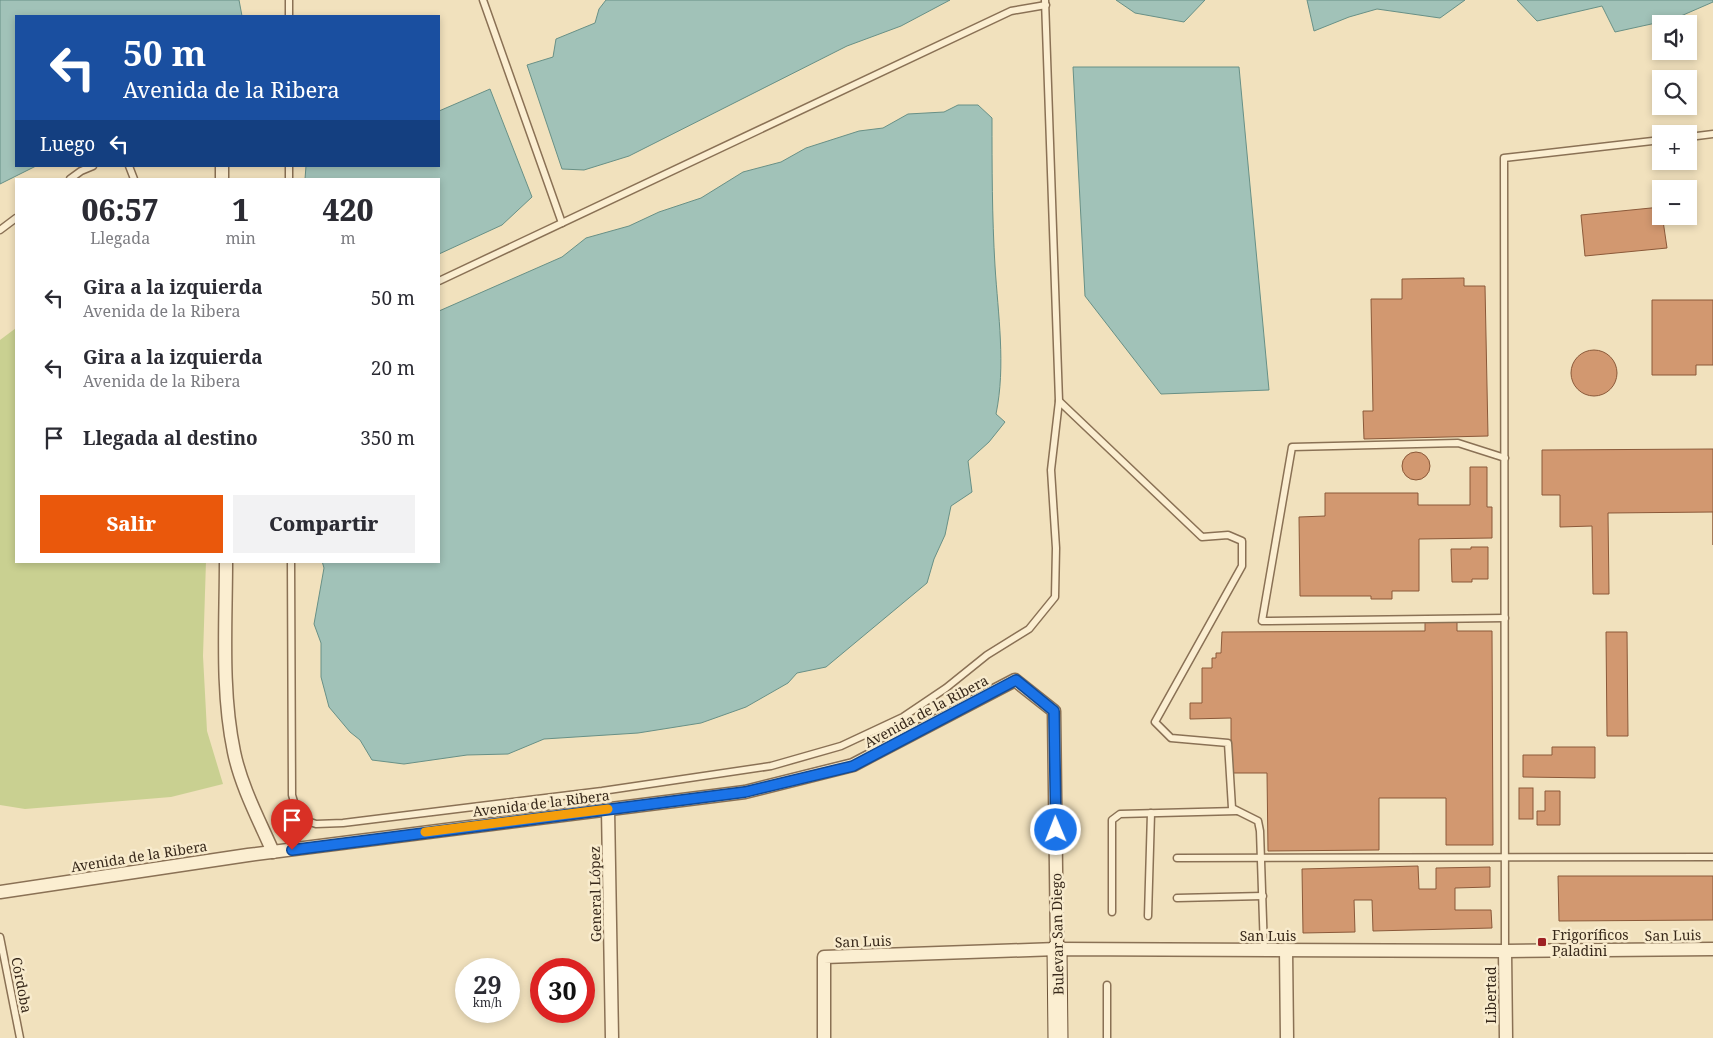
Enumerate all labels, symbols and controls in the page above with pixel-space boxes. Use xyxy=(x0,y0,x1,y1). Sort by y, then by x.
map controls xyxy=(1652,15,1697,225)
button: sound xyxy=(1652,15,1697,60)
text: 50 m xyxy=(123,29,206,76)
icon: left xyxy=(40,35,105,100)
button: search xyxy=(1652,70,1697,115)
text: Avenida de la Ribera xyxy=(123,74,340,104)
button: + xyxy=(1652,125,1697,170)
icon: left xyxy=(105,130,133,158)
text: Luego xyxy=(40,131,95,157)
button: − xyxy=(1652,180,1697,225)
text: 06:57 xyxy=(82,189,159,230)
text: 1 xyxy=(232,189,249,230)
text: 420 xyxy=(322,189,373,230)
text: Llegada xyxy=(90,227,150,249)
text: min xyxy=(225,227,256,249)
text: m xyxy=(340,227,356,249)
text: Gira a la izquierda xyxy=(83,274,263,300)
icon: left xyxy=(40,284,68,312)
text: 50 m xyxy=(371,285,415,311)
text: Avenida de la Ribera xyxy=(83,300,240,322)
text: Gira a la izquierda xyxy=(83,344,263,370)
icon: left xyxy=(40,354,68,382)
text: 20 m xyxy=(371,355,415,381)
text: Avenida de la Ribera xyxy=(83,370,240,392)
icon: arrive xyxy=(40,424,68,452)
text: Llegada al destino xyxy=(83,425,258,451)
text: 350 m xyxy=(360,425,415,451)
button: Salir xyxy=(40,495,223,553)
button: Compartir xyxy=(233,495,415,553)
street label: Avenida de la Ribera xyxy=(861,670,991,752)
street label: Avenida de la Ribera xyxy=(471,785,611,821)
pin xyxy=(271,799,313,850)
position arrow xyxy=(1029,803,1081,855)
icon: arrive xyxy=(278,806,306,834)
street label: Avenida de la Ribera xyxy=(69,836,209,876)
street label: General López xyxy=(585,846,605,942)
street label: Bulevar San Diego xyxy=(1046,873,1068,995)
place label: Frigoríficos Paladini xyxy=(1552,925,1629,960)
street label: San Luis xyxy=(1645,925,1701,945)
street label: San Luis xyxy=(1240,926,1296,945)
street label: San Luis xyxy=(834,931,892,951)
marker: Frigoríficos Paladini xyxy=(1536,936,1548,948)
street label: Córdoba xyxy=(7,955,37,1015)
speed limit sign: 30 xyxy=(530,958,595,1023)
street label: Libertad xyxy=(1481,966,1500,1024)
text: 29 xyxy=(473,967,502,1001)
text: km/h xyxy=(473,994,502,1011)

